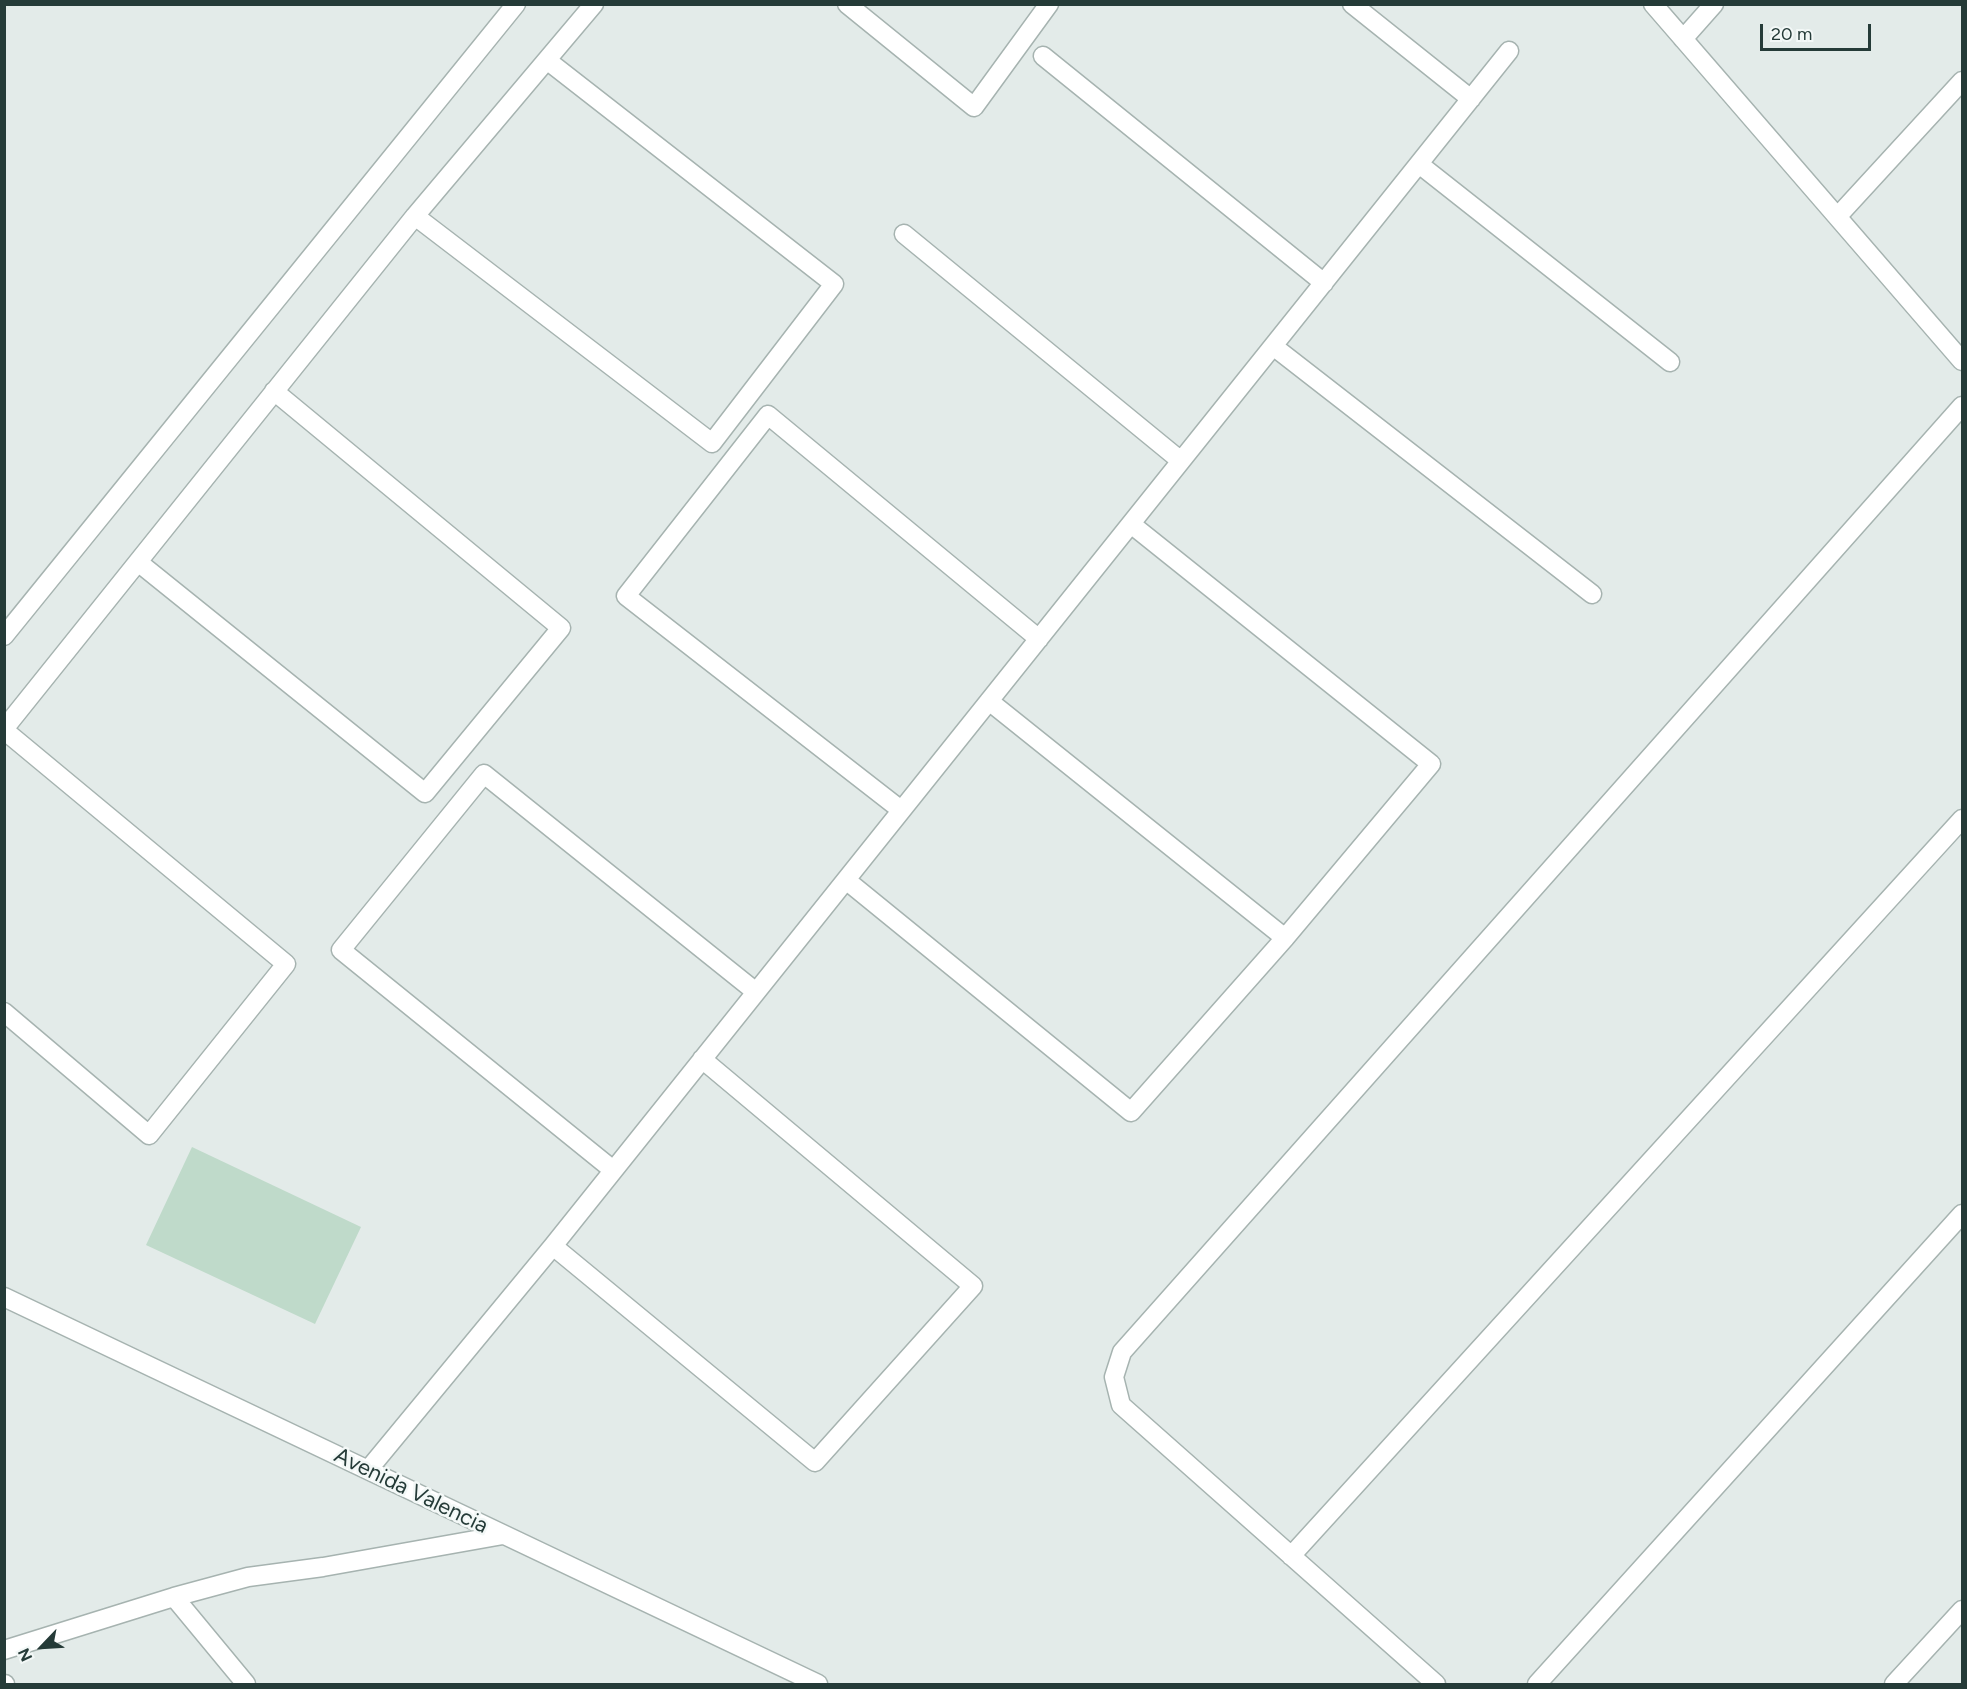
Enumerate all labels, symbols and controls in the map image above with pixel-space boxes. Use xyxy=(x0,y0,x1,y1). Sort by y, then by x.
scale bar xyxy=(1763,12,1874,50)
text: 20 m xyxy=(1771,23,1812,45)
street label: Avenida Valencia xyxy=(330,1442,492,1540)
north arrow xyxy=(12,1617,72,1677)
text: N xyxy=(14,1645,36,1664)

